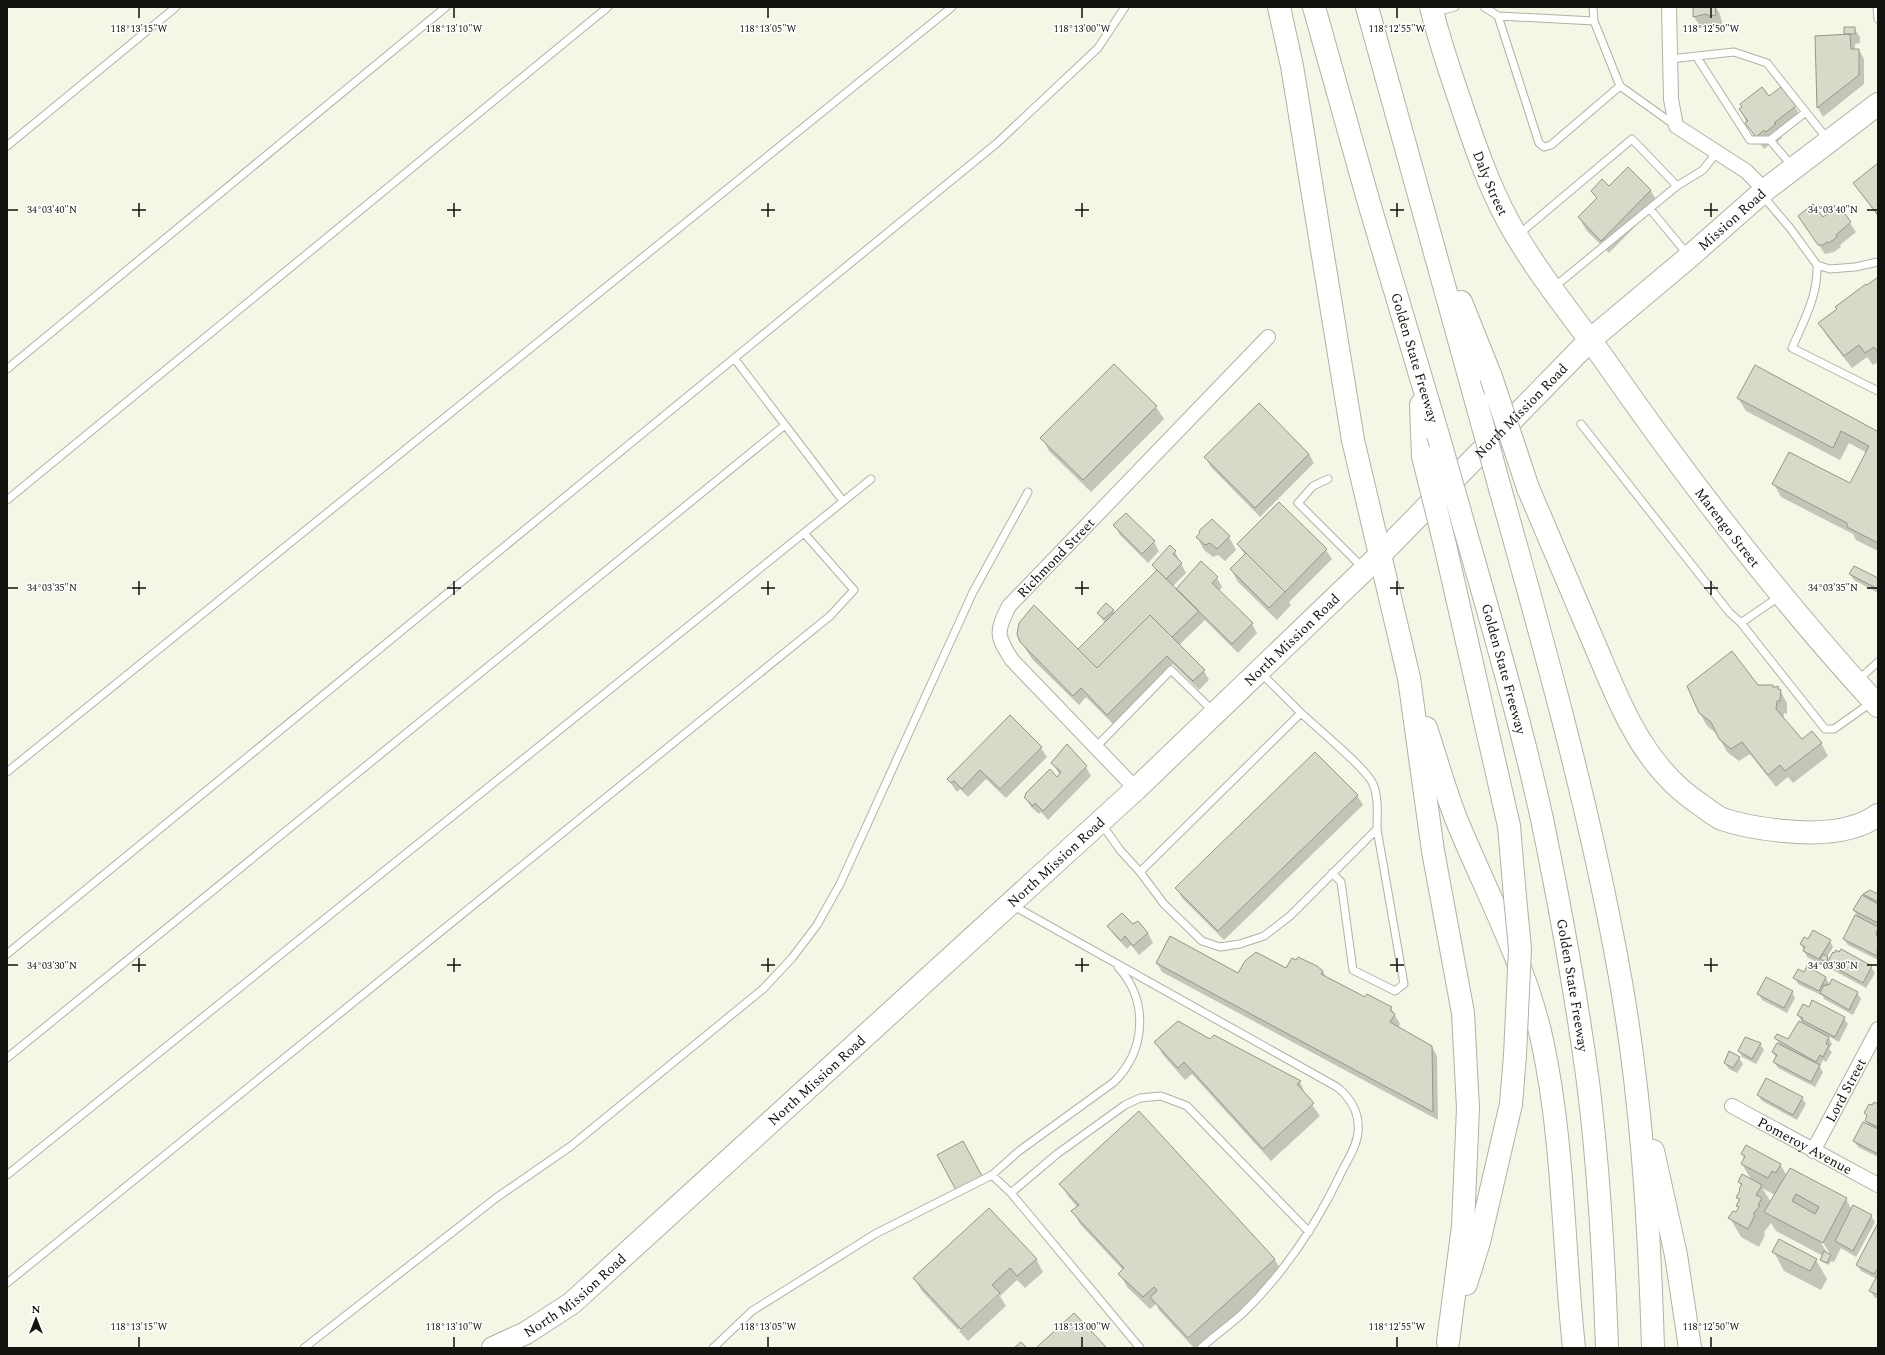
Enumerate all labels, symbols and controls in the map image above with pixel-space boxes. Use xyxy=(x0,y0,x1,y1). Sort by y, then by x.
text: 118°13'15"W xyxy=(111,21,168,37)
text: 118°13'10"W xyxy=(426,21,483,37)
text: 118°13'05"W xyxy=(740,21,797,37)
text: 118°13'00"W xyxy=(1054,21,1111,37)
text: 118°12'55"W xyxy=(1369,21,1426,37)
text: 118°12'50"W xyxy=(1683,21,1740,37)
street label: Daly Street xyxy=(1468,148,1514,219)
street label: Mission Road xyxy=(1693,183,1771,255)
text: 34°03'40"N xyxy=(27,202,77,218)
text: 34°03'40"N xyxy=(1808,202,1858,218)
street label: Golden State Freeway xyxy=(1386,290,1445,427)
street label: North Mission Road xyxy=(1469,358,1573,463)
street label: Marengo Street xyxy=(1690,483,1766,572)
street label: Richmond Street xyxy=(1012,513,1099,602)
text: 34°03'35"N xyxy=(27,580,77,596)
text: 34°03'35"N xyxy=(1808,580,1858,596)
street label: North Mission Road xyxy=(1239,588,1345,691)
street label: Golden State Freeway xyxy=(1476,601,1532,738)
street label: North Mission Road xyxy=(1002,812,1110,912)
street label: Golden State Freeway xyxy=(1551,917,1594,1054)
text: 34°03'30"N xyxy=(27,958,77,974)
text: 34°03'30"N xyxy=(1808,958,1858,974)
street label: North Mission Road xyxy=(763,1030,870,1130)
street label: Lord Street xyxy=(1820,1054,1871,1126)
street label: Pomeroy Avenue xyxy=(1754,1111,1856,1180)
street label: North Mission Road xyxy=(519,1248,631,1342)
north arrow xyxy=(16,1299,56,1339)
text: N xyxy=(32,1301,41,1318)
text: 118°13'15"W xyxy=(111,1319,168,1335)
text: 118°13'10"W xyxy=(426,1319,483,1335)
text: 118°13'05"W xyxy=(740,1319,797,1335)
text: 118°13'00"W xyxy=(1054,1319,1111,1335)
text: 118°12'55"W xyxy=(1369,1319,1426,1335)
text: 118°12'50"W xyxy=(1683,1319,1740,1335)

